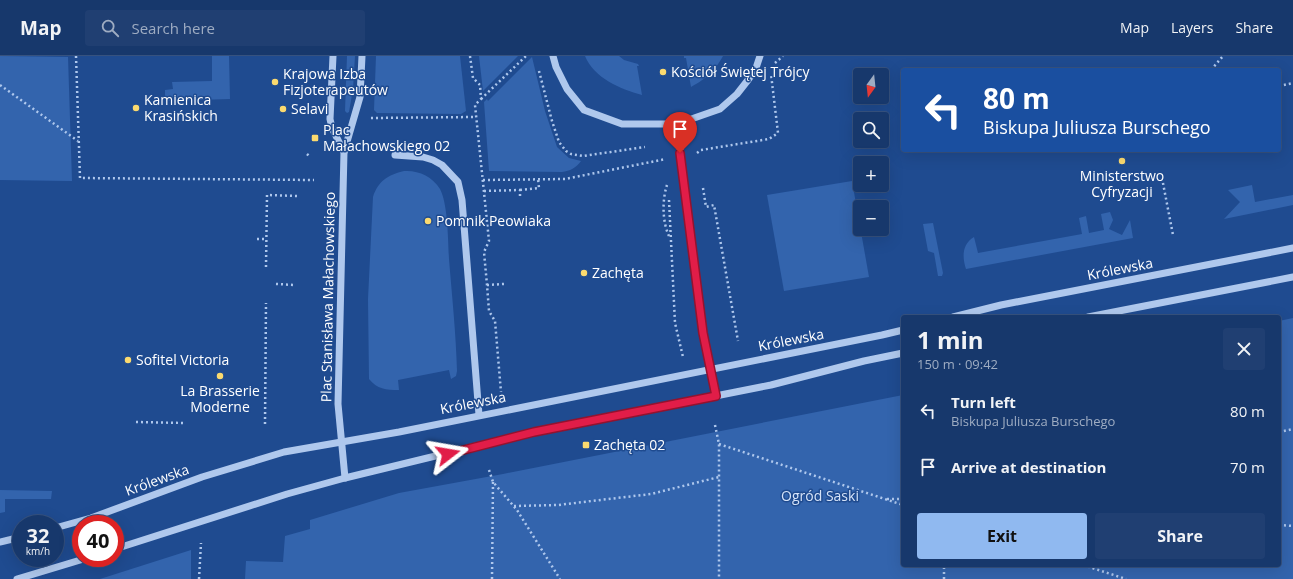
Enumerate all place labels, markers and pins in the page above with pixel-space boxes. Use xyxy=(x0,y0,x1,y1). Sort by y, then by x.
place label: Kościół Świętej Trójcy xyxy=(671,62,811,81)
place label: Krajowa Izba Fizjoterapeutów xyxy=(283,64,388,99)
marker: Kościół Świętej Trójcy xyxy=(658,67,668,77)
marker: Krajowa Izba Fizjoterapeutów xyxy=(270,77,280,87)
place label: Kamienica Krasińskich xyxy=(144,90,218,125)
place label: Selavi xyxy=(291,99,328,118)
marker: Kamienica Krasińskich xyxy=(131,103,141,113)
marker: Selavi xyxy=(278,104,288,114)
pin xyxy=(663,112,697,153)
place label: Plac Małachowskiego 02 xyxy=(323,120,450,155)
marker: Plac Małachowskiego 02 xyxy=(310,133,320,143)
marker: Ministerstwo Cyfryzacji xyxy=(1117,156,1127,166)
place label: Ministerstwo Cyfryzacji xyxy=(1080,166,1164,201)
place label: Pomnik Peowiaka xyxy=(436,211,551,230)
marker: Pomnik Peowiaka xyxy=(423,216,433,226)
place label: Zachęta xyxy=(592,263,644,282)
marker: Zachęta xyxy=(579,268,589,278)
place label: Sofitel Victoria xyxy=(136,350,229,369)
marker: Sofitel Victoria xyxy=(123,355,133,365)
marker: La Brasserie Moderne xyxy=(215,371,225,381)
place label: La Brasserie Moderne xyxy=(180,381,260,416)
place label: Zachęta 02 xyxy=(594,435,665,454)
marker: Zachęta 02 xyxy=(581,440,591,450)

